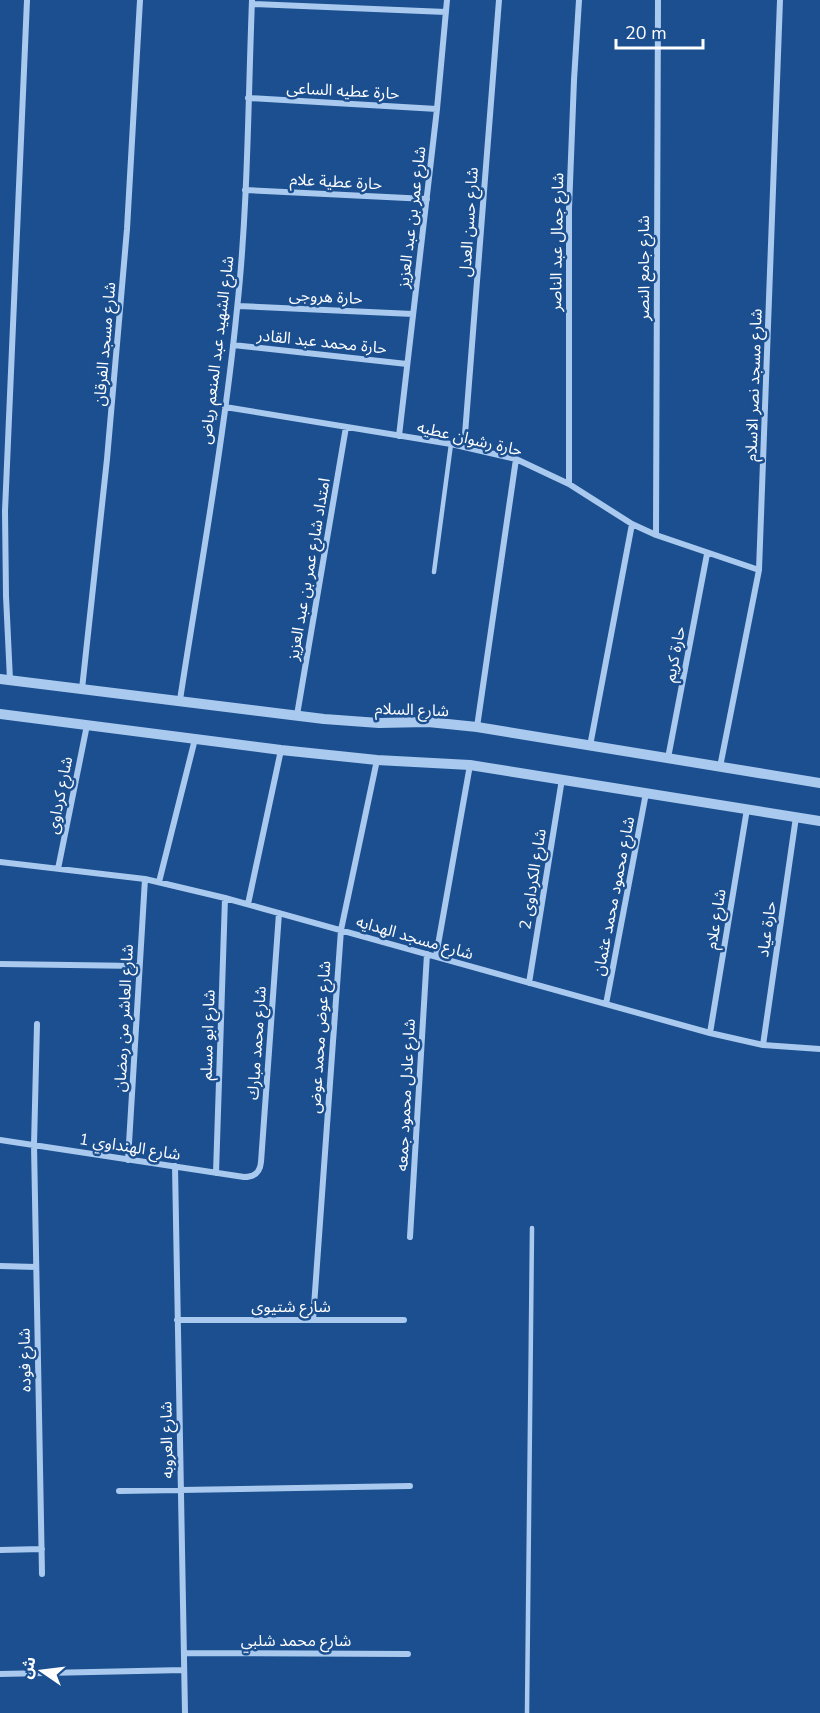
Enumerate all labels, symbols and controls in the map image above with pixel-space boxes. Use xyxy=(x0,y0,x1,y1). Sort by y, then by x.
scale bar xyxy=(616,12,703,50)
text: 20 m xyxy=(625,21,667,45)
street label: حارة عطيه الساعى xyxy=(286,77,400,105)
street label: شارع عمر بن عبد العزيز xyxy=(392,145,433,290)
street label: شارع حسن العدل xyxy=(454,166,485,278)
street label: حارة عطية علام xyxy=(289,169,383,196)
street label: شارع جمال عبد الناصر xyxy=(545,172,570,313)
street label: شارع جامع النصر xyxy=(633,215,656,322)
street label: شارع الشهيد عبد المنعم رياض xyxy=(195,255,240,446)
street label: شارع مسجد الفرقان xyxy=(89,281,122,407)
street label: حارة هروجى xyxy=(289,284,363,310)
street label: شارع مسجد نصر الاسلام xyxy=(740,308,769,462)
street label: حارة محمد عبد القادر xyxy=(255,324,388,360)
street label: حارة رشوان عطيه xyxy=(415,416,525,462)
street label: امتداد شارع عمر بن عبد العزيز xyxy=(282,476,337,663)
street label: حارة كريم xyxy=(659,625,692,684)
street label: شارع السلام xyxy=(374,698,449,723)
street label: شارع كرداوى xyxy=(42,755,79,836)
street label: شارع محمود محمد عثمان xyxy=(588,815,641,978)
street label: شارع الكرداوى 2 xyxy=(514,827,553,931)
street label: شارع علام xyxy=(700,887,733,951)
street label: حارة عياد xyxy=(752,900,782,959)
street label: شارع مسجد الهدايه xyxy=(353,911,476,966)
street label: شارع العاشر من رمضان xyxy=(109,944,140,1093)
street label: شارع عوض محمد عوض xyxy=(304,960,337,1114)
street label: شارع محمد مبارك xyxy=(242,985,273,1101)
street label: شارع ابو مسلم xyxy=(195,989,222,1081)
street label: شارع عادل محمود جمعه xyxy=(391,1018,422,1172)
street label: شارع الهنداوي 1 xyxy=(77,1128,182,1167)
street label: شارع شتيوى xyxy=(251,1296,331,1319)
street label: شارع فوده xyxy=(13,1328,38,1392)
street label: شارع العروبه xyxy=(155,1401,180,1479)
street label: شارع محمد شلبي xyxy=(241,1630,351,1653)
north arrow xyxy=(12,1641,72,1701)
text: ش xyxy=(15,1654,42,1681)

